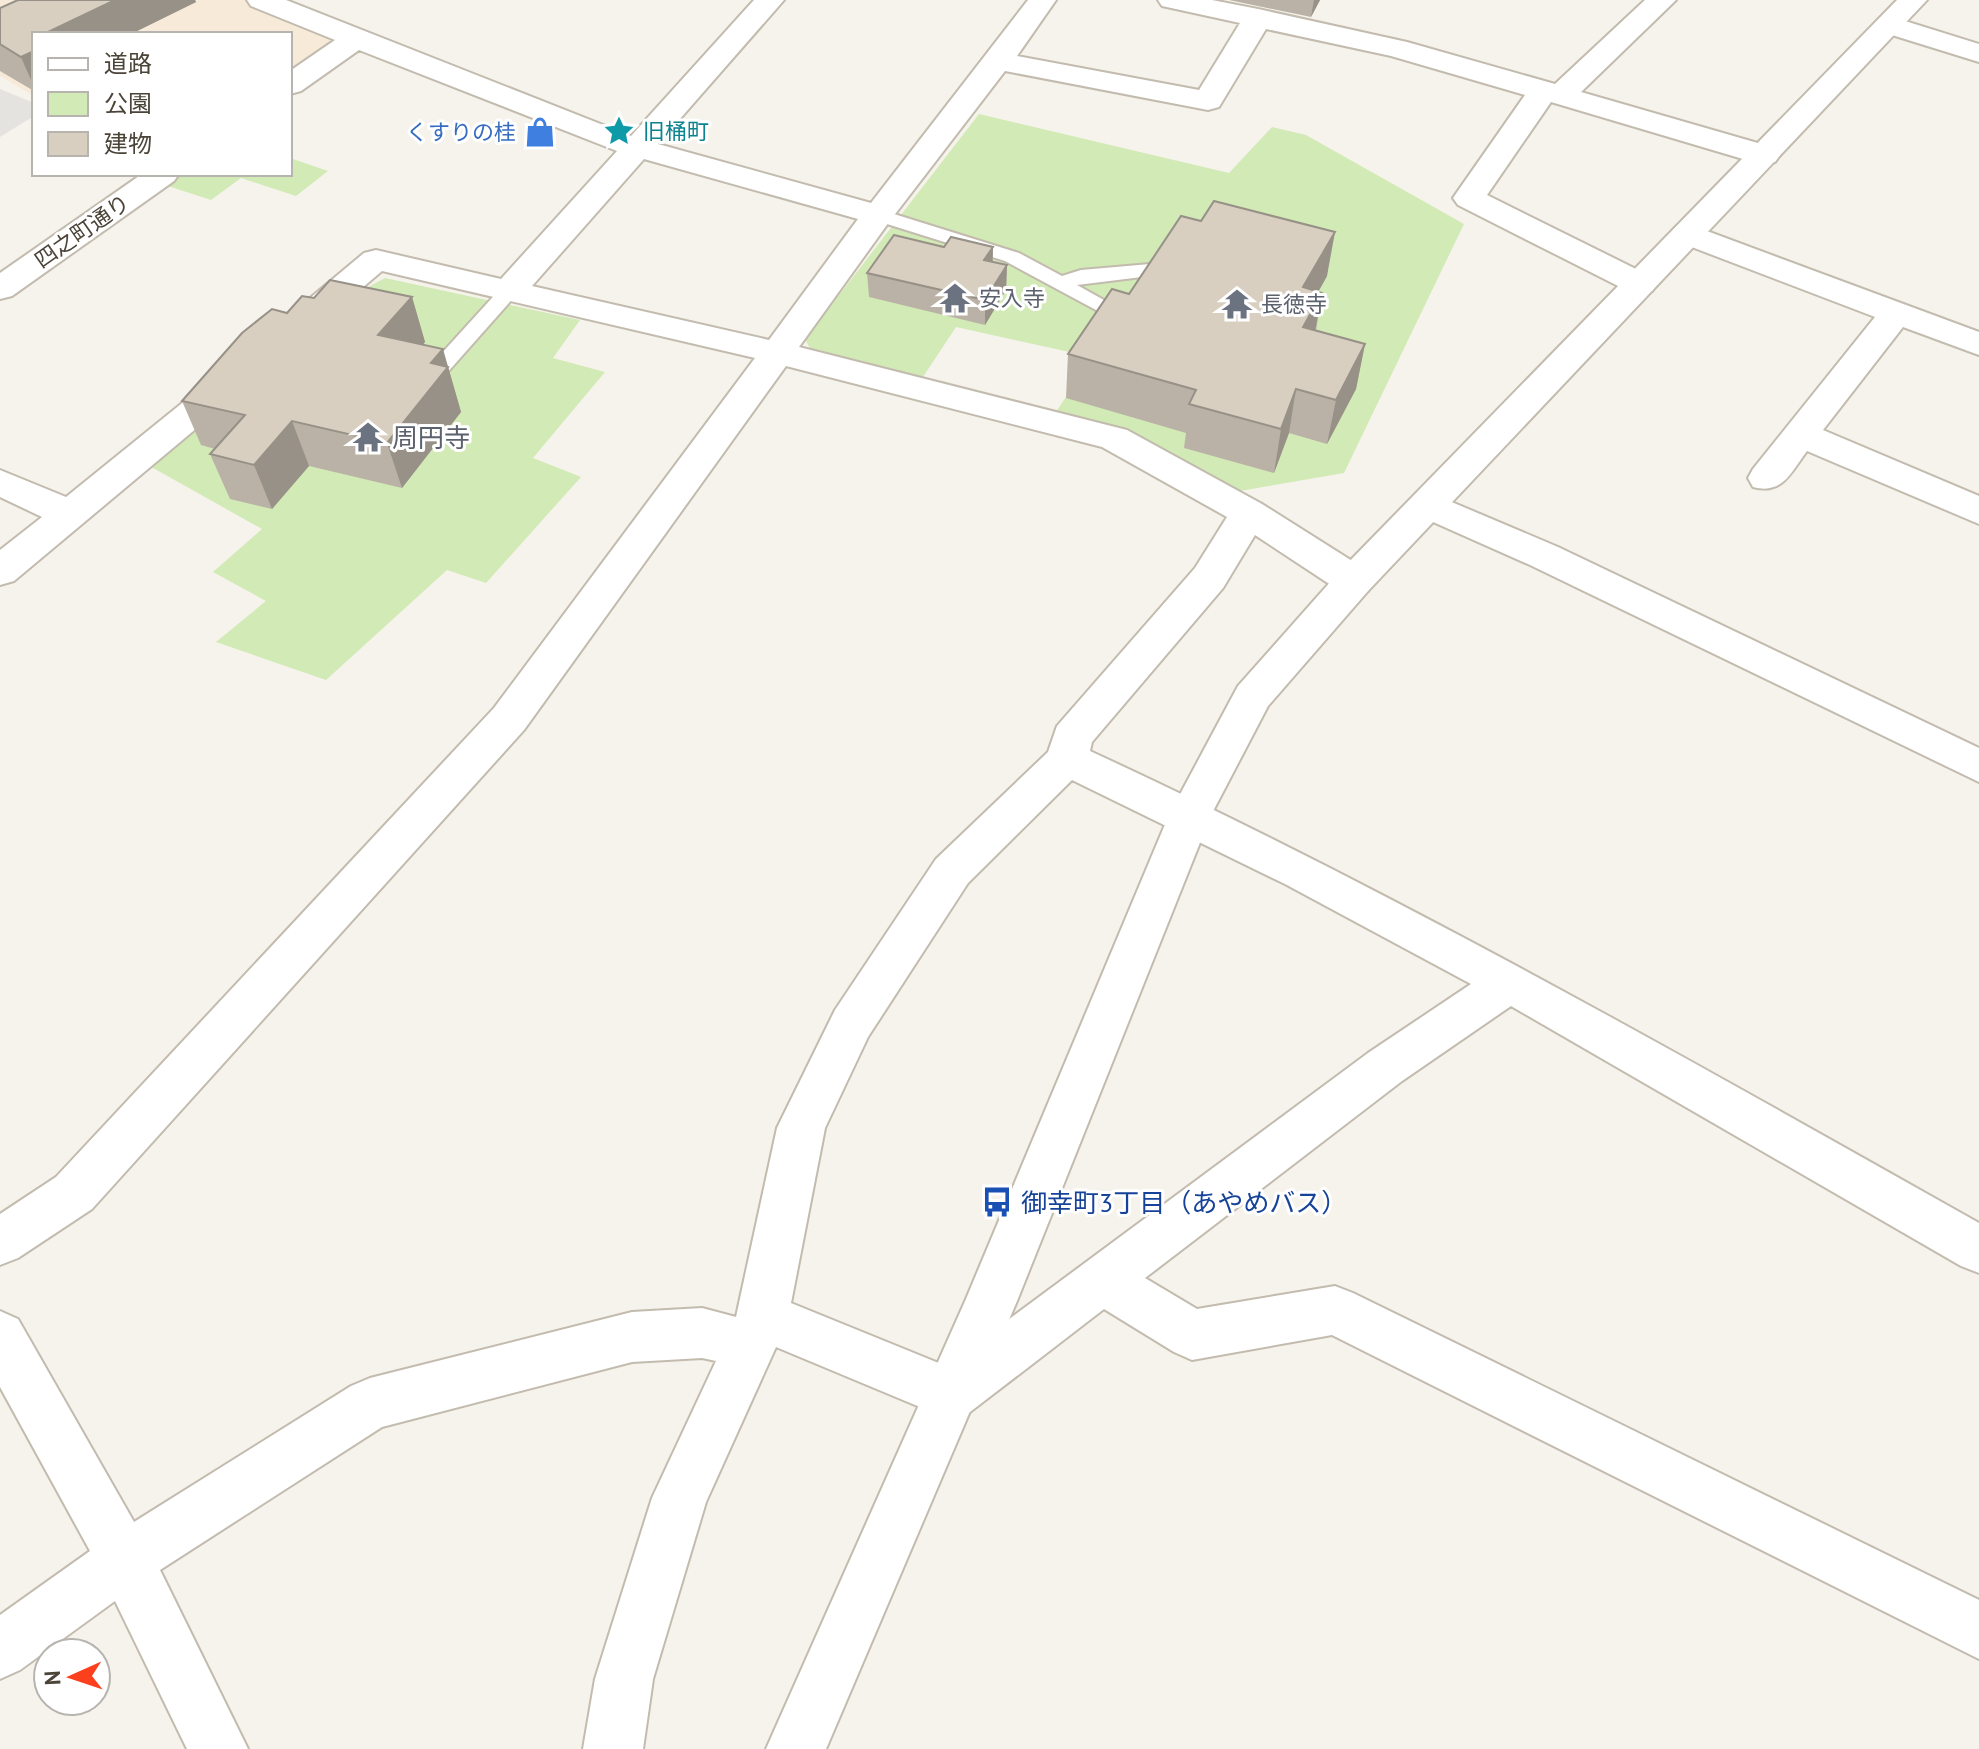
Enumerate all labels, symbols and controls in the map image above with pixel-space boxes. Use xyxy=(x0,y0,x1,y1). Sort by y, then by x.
legend xyxy=(32,32,292,176)
text: 道路 xyxy=(104,48,152,79)
text: 公園 xyxy=(104,88,152,119)
place icon: 旧桶町 xyxy=(602,114,636,148)
shop icon: くすりの桂 xyxy=(523,115,557,149)
place label: 旧桶町 xyxy=(643,117,709,145)
place label: くすりの桂 xyxy=(406,118,516,146)
text: 建物 xyxy=(104,128,152,159)
street label: 四之町通り xyxy=(29,188,135,274)
temple icon: 安入寺 xyxy=(938,281,972,315)
place label: 安入寺 xyxy=(979,284,1045,312)
temple icon: 長徳寺 xyxy=(1220,287,1254,321)
place label: 長徳寺 xyxy=(1261,290,1327,318)
temple icon: 周円寺 xyxy=(351,420,385,454)
place label: 周円寺 xyxy=(392,421,470,454)
bus stop icon: 御幸町3丁目（あやめバス） xyxy=(980,1185,1014,1219)
place label: 御幸町3丁目（あやめバス） xyxy=(1021,1186,1347,1219)
north arrow xyxy=(32,1637,112,1717)
text: N xyxy=(38,1670,66,1686)

